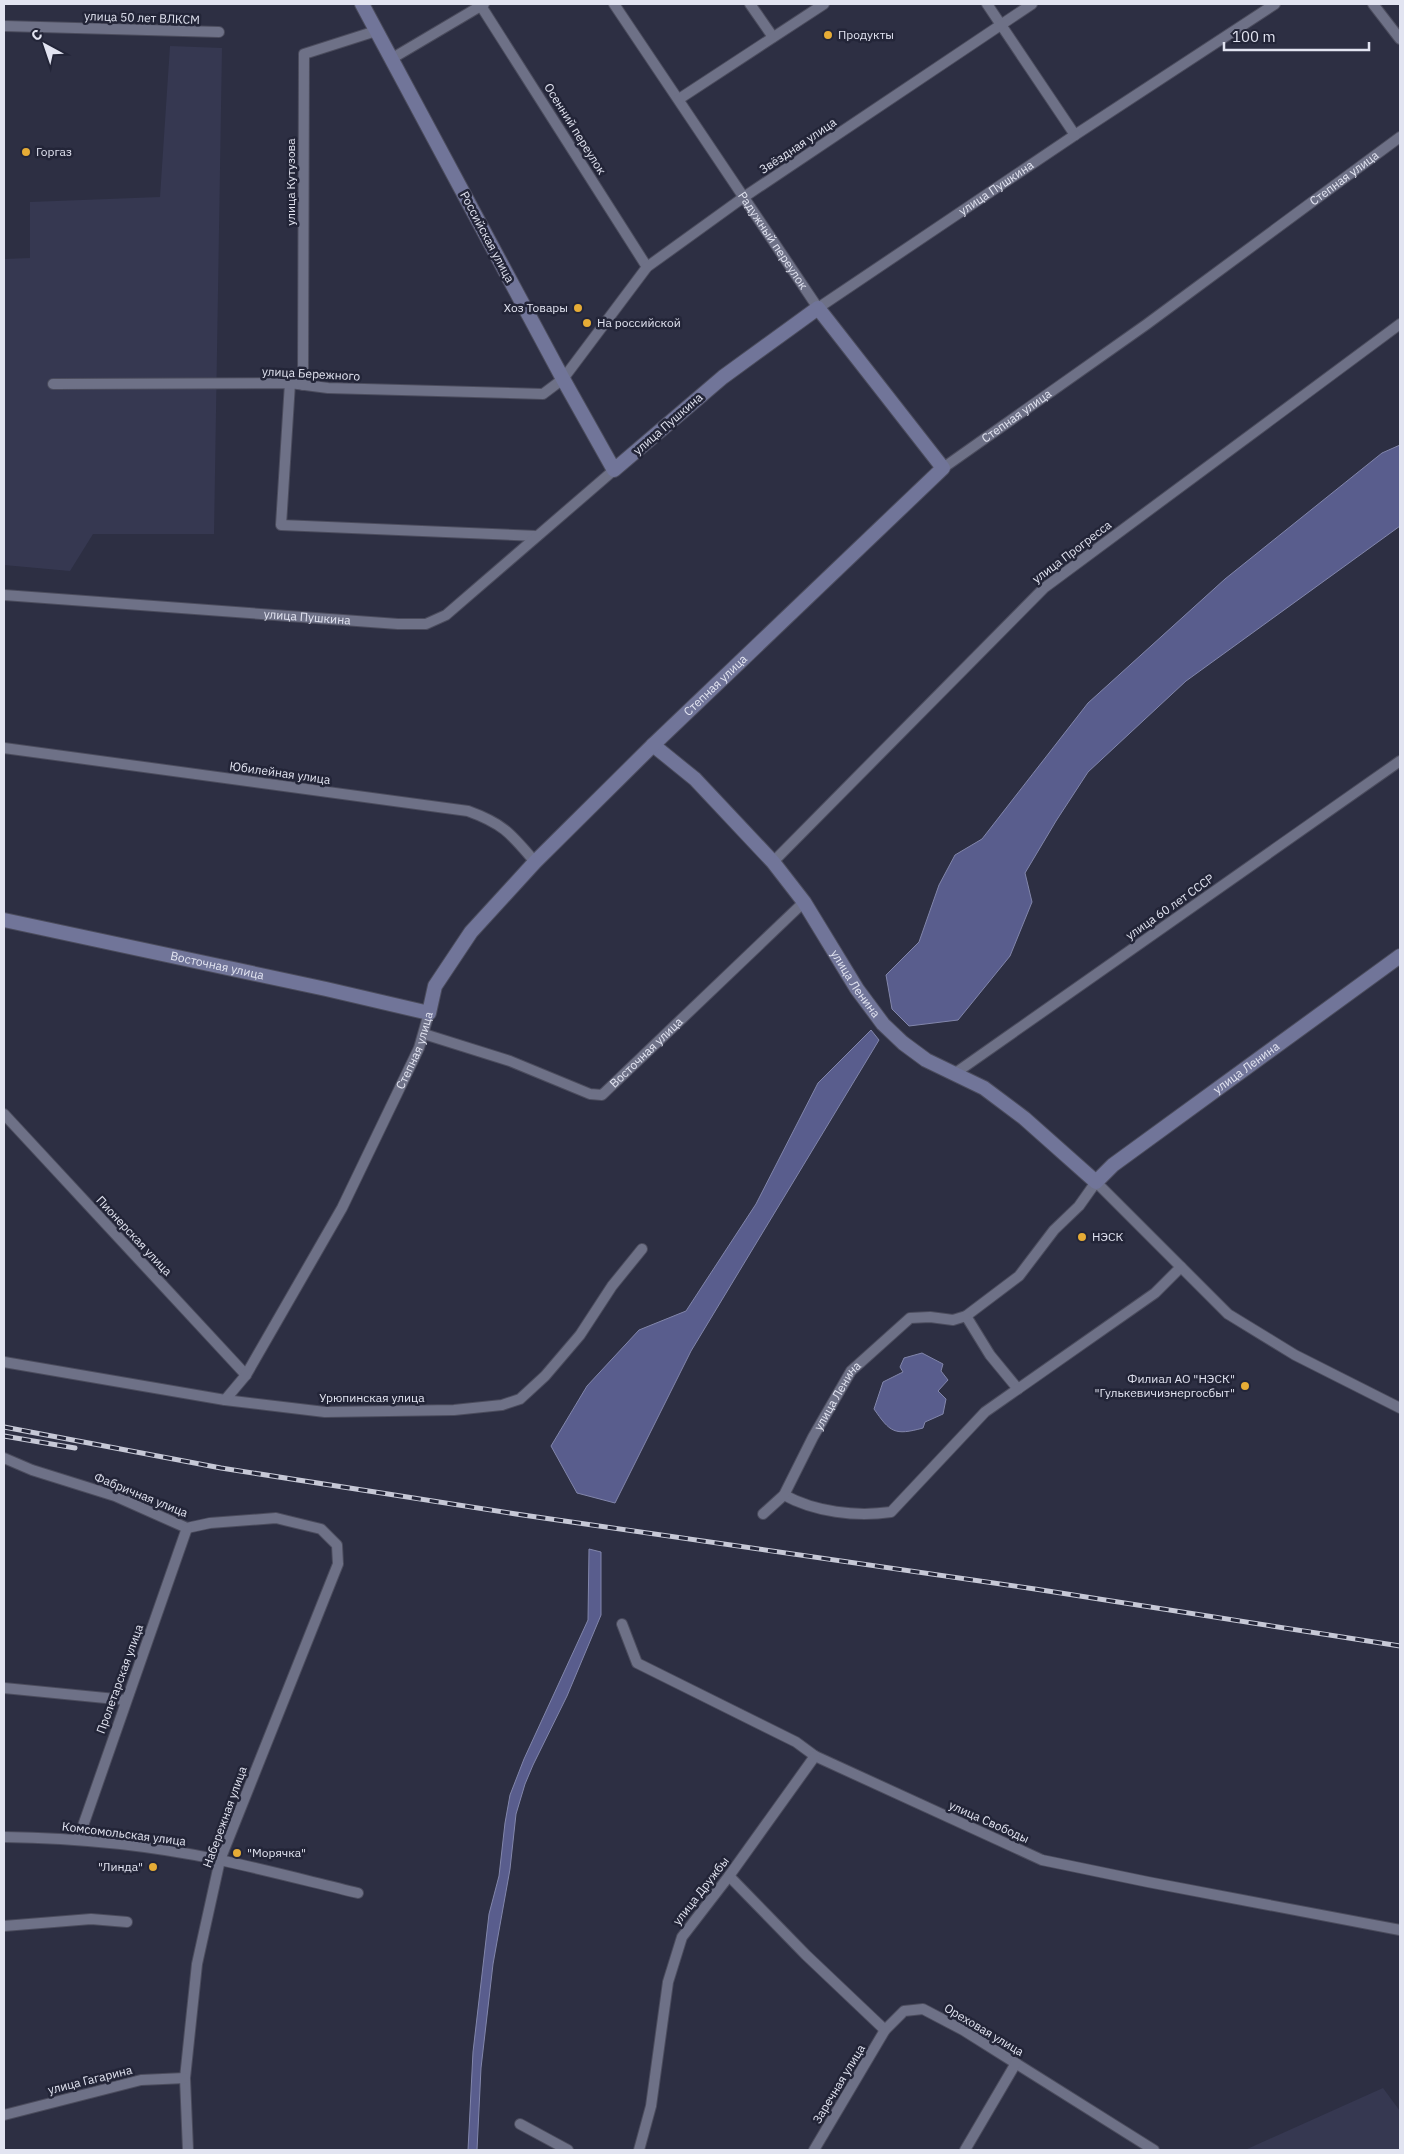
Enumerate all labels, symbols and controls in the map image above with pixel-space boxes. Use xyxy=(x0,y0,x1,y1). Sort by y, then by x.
street label: улица 50 лет ВЛКСМ xyxy=(84,8,200,27)
north arrow xyxy=(20,20,70,70)
scale bar xyxy=(1224,20,1369,52)
text: С xyxy=(27,25,46,45)
place label: Продукты xyxy=(838,27,894,42)
text: 100 m xyxy=(1232,27,1276,46)
marker: Продукты xyxy=(822,29,834,41)
street label: Осенний переулок xyxy=(541,80,610,178)
street label: Звёздная улица xyxy=(756,114,840,177)
street label: улица Кутузова xyxy=(283,138,298,226)
place label: Горгаз xyxy=(36,144,72,159)
marker: Горгаз xyxy=(20,146,32,158)
street label: Степная улица xyxy=(1306,147,1382,208)
street label: улица Пушкина xyxy=(956,157,1037,218)
street label: Российская улица xyxy=(457,189,518,286)
street label: Радужный переулок xyxy=(735,189,812,293)
place label: Хоз Товары xyxy=(504,300,568,315)
marker: Хоз Товары xyxy=(572,302,584,314)
place label: На российской xyxy=(597,315,681,330)
marker: На российской xyxy=(581,317,593,329)
street label: улица Бережного xyxy=(262,363,361,384)
street label: Степная улица xyxy=(978,385,1055,446)
street label: улица Пушкина xyxy=(630,389,706,458)
street label: улица Прогресса xyxy=(1029,517,1115,586)
street label: улица Пушкина xyxy=(263,606,352,628)
street label: Степная улица xyxy=(680,651,751,719)
street label: Юбилейная улица xyxy=(229,758,332,787)
street label: улица 60 лет СССР xyxy=(1123,871,1217,943)
street label: улица Ленина xyxy=(828,947,884,1021)
street label: Восточная улица xyxy=(169,948,266,983)
street label: Степная улица xyxy=(392,1009,436,1092)
street label: Восточная улица xyxy=(606,1014,686,1091)
street label: улица Ленина xyxy=(1210,1038,1283,1097)
street label: Пионерская улица xyxy=(93,1192,176,1279)
place label: НЭСК xyxy=(1092,1229,1124,1244)
marker: НЭСК xyxy=(1076,1231,1088,1243)
street label: улица Ленина xyxy=(810,1357,864,1433)
place label: Филиал АО "НЭСК" "Гулькевичиэнергосбыт" xyxy=(1094,1371,1235,1400)
marker: Филиал АО "НЭСК" "Гулькевичиэнергосбыт" xyxy=(1239,1380,1251,1392)
street label: Урюпинская улица xyxy=(319,1390,425,1405)
street label: Фабричная улица xyxy=(92,1469,191,1520)
street label: Пролетарская улица xyxy=(93,1621,147,1736)
street label: Набережная улица xyxy=(199,1763,250,1870)
street label: улица Свободы xyxy=(947,1797,1032,1846)
street label: Комсомольская улица xyxy=(61,1818,188,1849)
place label: "Морячка" xyxy=(247,1845,306,1860)
marker: "Морячка" xyxy=(231,1847,243,1859)
street label: улица Дружбы xyxy=(669,1854,732,1928)
place label: "Линда" xyxy=(98,1859,143,1874)
marker: "Линда" xyxy=(147,1861,159,1873)
street label: Ореховая улица xyxy=(942,2000,1027,2060)
street label: Заречная улица xyxy=(809,2041,868,2126)
street label: улица Гагарина xyxy=(46,2062,134,2097)

